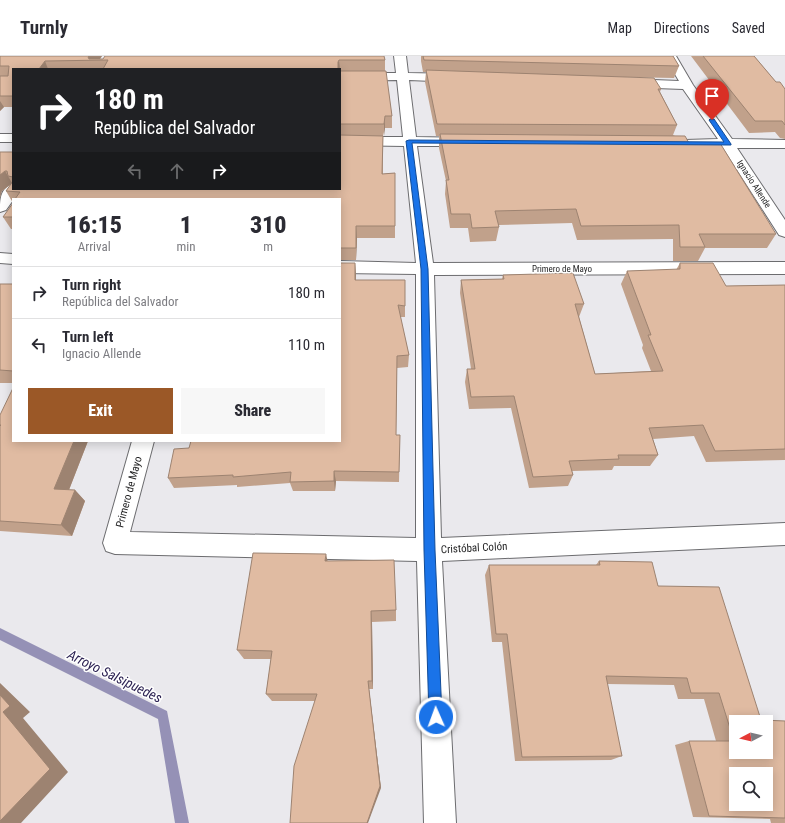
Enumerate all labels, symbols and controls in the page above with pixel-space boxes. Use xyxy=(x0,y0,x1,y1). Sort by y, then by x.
text: Turnly xyxy=(20,16,68,39)
text: Map xyxy=(608,20,632,36)
text: Directions xyxy=(654,20,710,36)
text: Saved xyxy=(732,20,765,36)
pin xyxy=(695,79,729,120)
text: 180 m xyxy=(94,83,164,116)
icon: right xyxy=(28,84,80,136)
icon: arrive xyxy=(701,85,723,107)
text: República del Salvador xyxy=(94,117,255,138)
street label: Ignacio Allende xyxy=(735,158,773,210)
icon: left xyxy=(124,160,146,182)
icon: ahead xyxy=(166,160,188,182)
icon: right xyxy=(208,160,230,182)
text: 16:15 xyxy=(66,211,122,239)
text: 1 xyxy=(180,211,192,239)
text: 310 xyxy=(250,211,287,239)
text: Arrival xyxy=(78,239,111,254)
text: min xyxy=(176,239,196,254)
text: m xyxy=(263,239,273,254)
street label: Primero de Mayo xyxy=(532,264,592,274)
text: Turn right xyxy=(62,276,121,294)
icon: right xyxy=(28,282,50,304)
text: 180 m xyxy=(288,284,325,302)
text: República del Salvador xyxy=(62,294,178,309)
text: Turn left xyxy=(62,328,113,346)
icon: left xyxy=(28,334,50,356)
text: 110 m xyxy=(288,336,325,354)
text: Ignacio Allende xyxy=(62,346,141,361)
button: Exit xyxy=(28,388,173,434)
button: Share xyxy=(181,388,325,434)
street label: Primero de Mayo xyxy=(113,454,145,529)
street label: Cristóbal Colón xyxy=(440,540,508,556)
water label: Arroyo Salsipuedes xyxy=(64,646,165,706)
position arrow xyxy=(415,696,457,738)
north arrow xyxy=(729,715,773,759)
map controls xyxy=(729,715,773,811)
button: search xyxy=(729,767,773,811)

